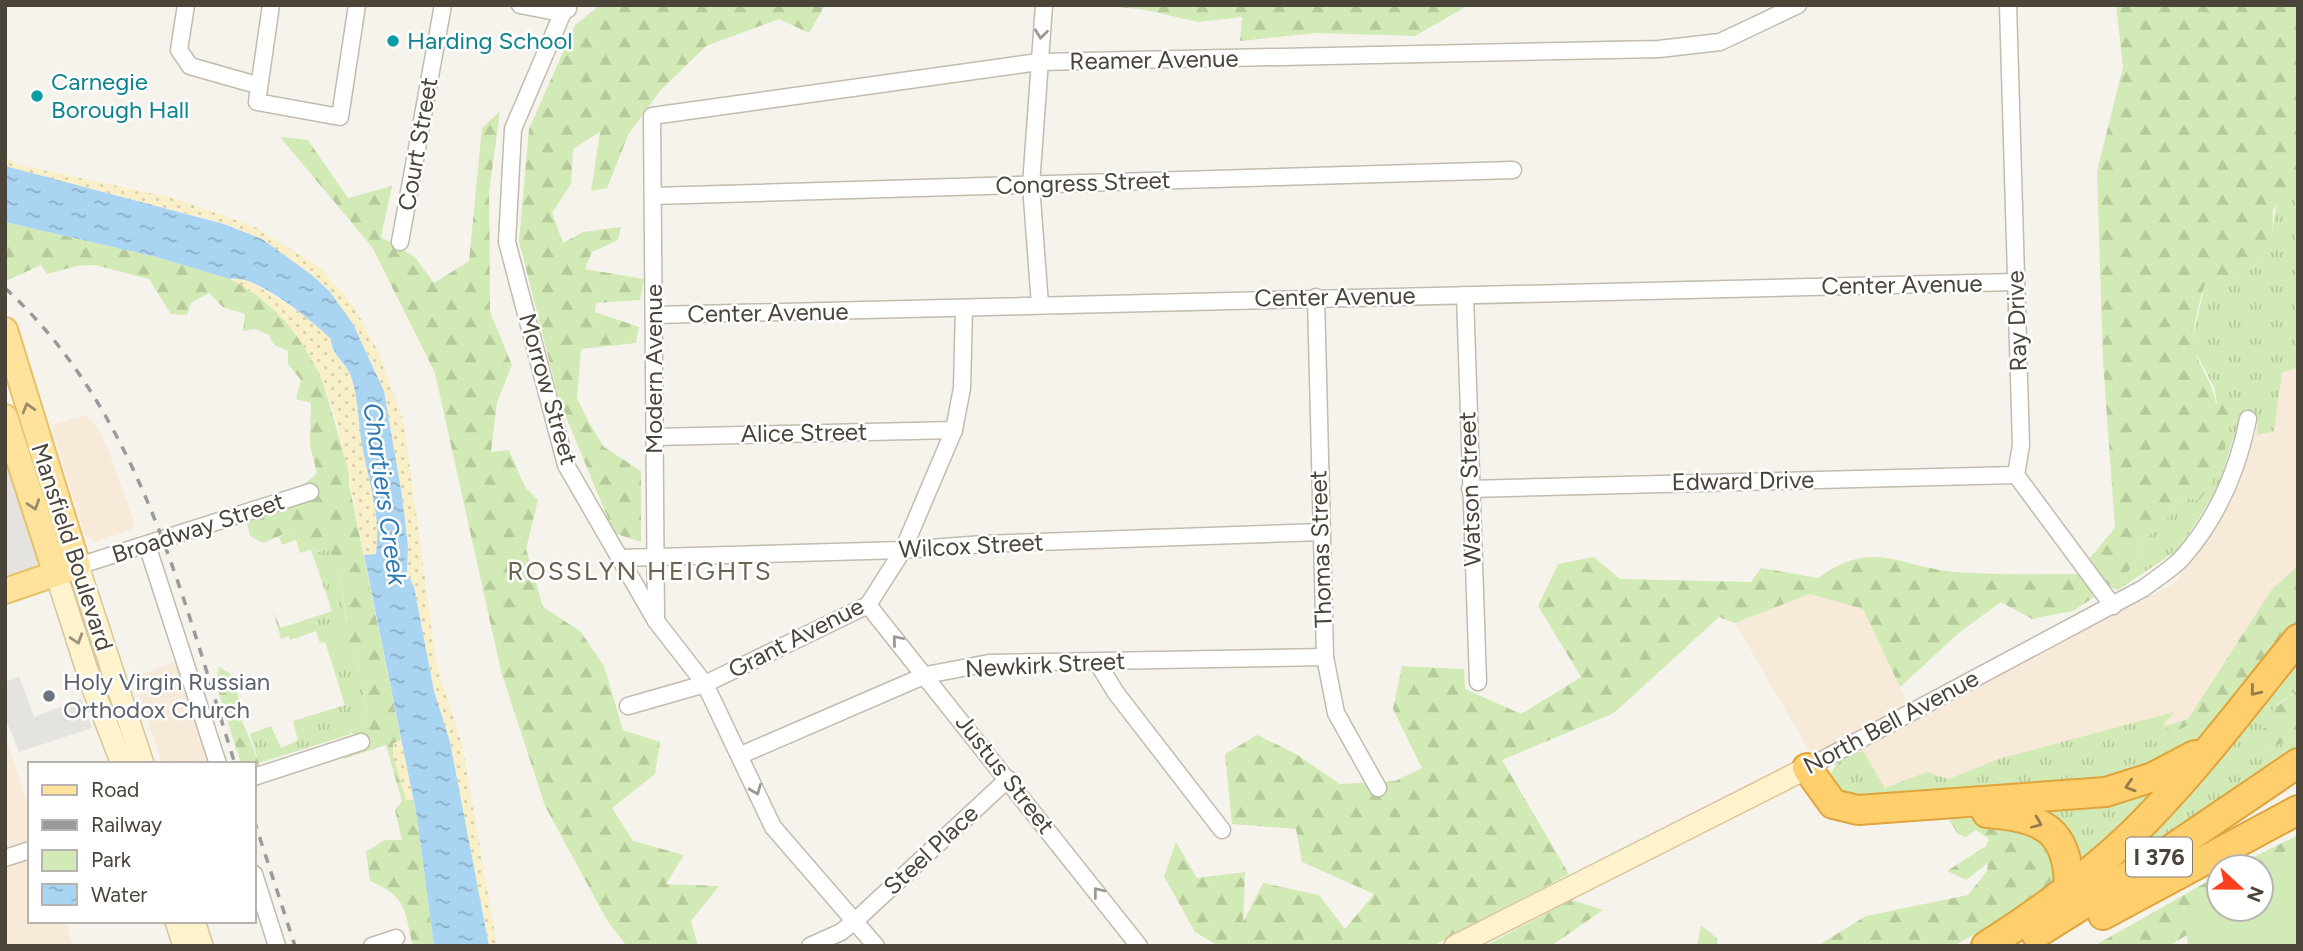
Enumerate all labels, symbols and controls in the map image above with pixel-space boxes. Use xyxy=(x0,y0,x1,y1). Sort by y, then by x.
place label: Harding School xyxy=(407,26,573,55)
one-way arrow xyxy=(1033,28,1048,39)
marker: Harding School xyxy=(385,33,401,49)
street label: Reamer Avenue xyxy=(1069,44,1239,75)
place label: Carnegie Borough Hall xyxy=(51,67,189,124)
street label: Court Street xyxy=(392,75,444,213)
marker: Carnegie Borough Hall xyxy=(29,88,45,104)
street label: Congress Street xyxy=(995,165,1171,200)
street label: Center Avenue xyxy=(1821,269,1983,300)
street label: Ray Drive xyxy=(2000,270,2033,372)
street label: Center Avenue xyxy=(1254,281,1416,312)
street label: Modern Avenue xyxy=(639,284,668,454)
street label: Center Avenue xyxy=(687,297,849,328)
street label: Morrow Street xyxy=(513,310,584,468)
water label: Chartiers Creek xyxy=(356,401,414,589)
one-way arrow xyxy=(21,402,36,414)
street label: Watson Street xyxy=(1452,411,1487,567)
street label: Alice Street xyxy=(741,417,867,448)
street label: Mansfield Boulevard xyxy=(25,439,120,654)
street label: Edward Drive xyxy=(1671,465,1815,496)
street label: Thomas Street xyxy=(1303,470,1338,628)
street label: Broadway Street xyxy=(108,486,288,569)
one-way arrow xyxy=(25,499,40,511)
street label: Wilcox Street xyxy=(898,527,1044,564)
district label: ROSSLYN HEIGHTS xyxy=(507,555,773,587)
street label: Grant Avenue xyxy=(723,591,868,684)
one-way arrow xyxy=(69,632,83,645)
one-way arrow xyxy=(893,635,905,648)
street label: Newkirk Street xyxy=(964,646,1126,683)
street label: North Bell Avenue xyxy=(1798,663,1983,780)
place label: Holy Virgin Russian Orthodox Church xyxy=(63,667,270,724)
one-way arrow xyxy=(2250,684,2263,696)
marker: Holy Virgin Russian Orthodox Church xyxy=(41,688,57,704)
street label: Justus Street xyxy=(950,708,1061,839)
legend xyxy=(28,762,256,923)
text: Road xyxy=(91,777,139,802)
one-way arrow xyxy=(2124,777,2136,792)
one-way arrow xyxy=(747,783,761,795)
street label: Steel Place xyxy=(877,799,984,901)
text: Railway xyxy=(91,812,162,837)
one-way arrow xyxy=(2029,815,2042,829)
road number: I 376 xyxy=(2126,838,2192,876)
text: Park xyxy=(91,847,132,872)
north arrow xyxy=(2205,853,2275,923)
text: Water xyxy=(91,882,147,907)
text: N xyxy=(2242,883,2269,905)
one-way arrow xyxy=(1093,887,1106,900)

